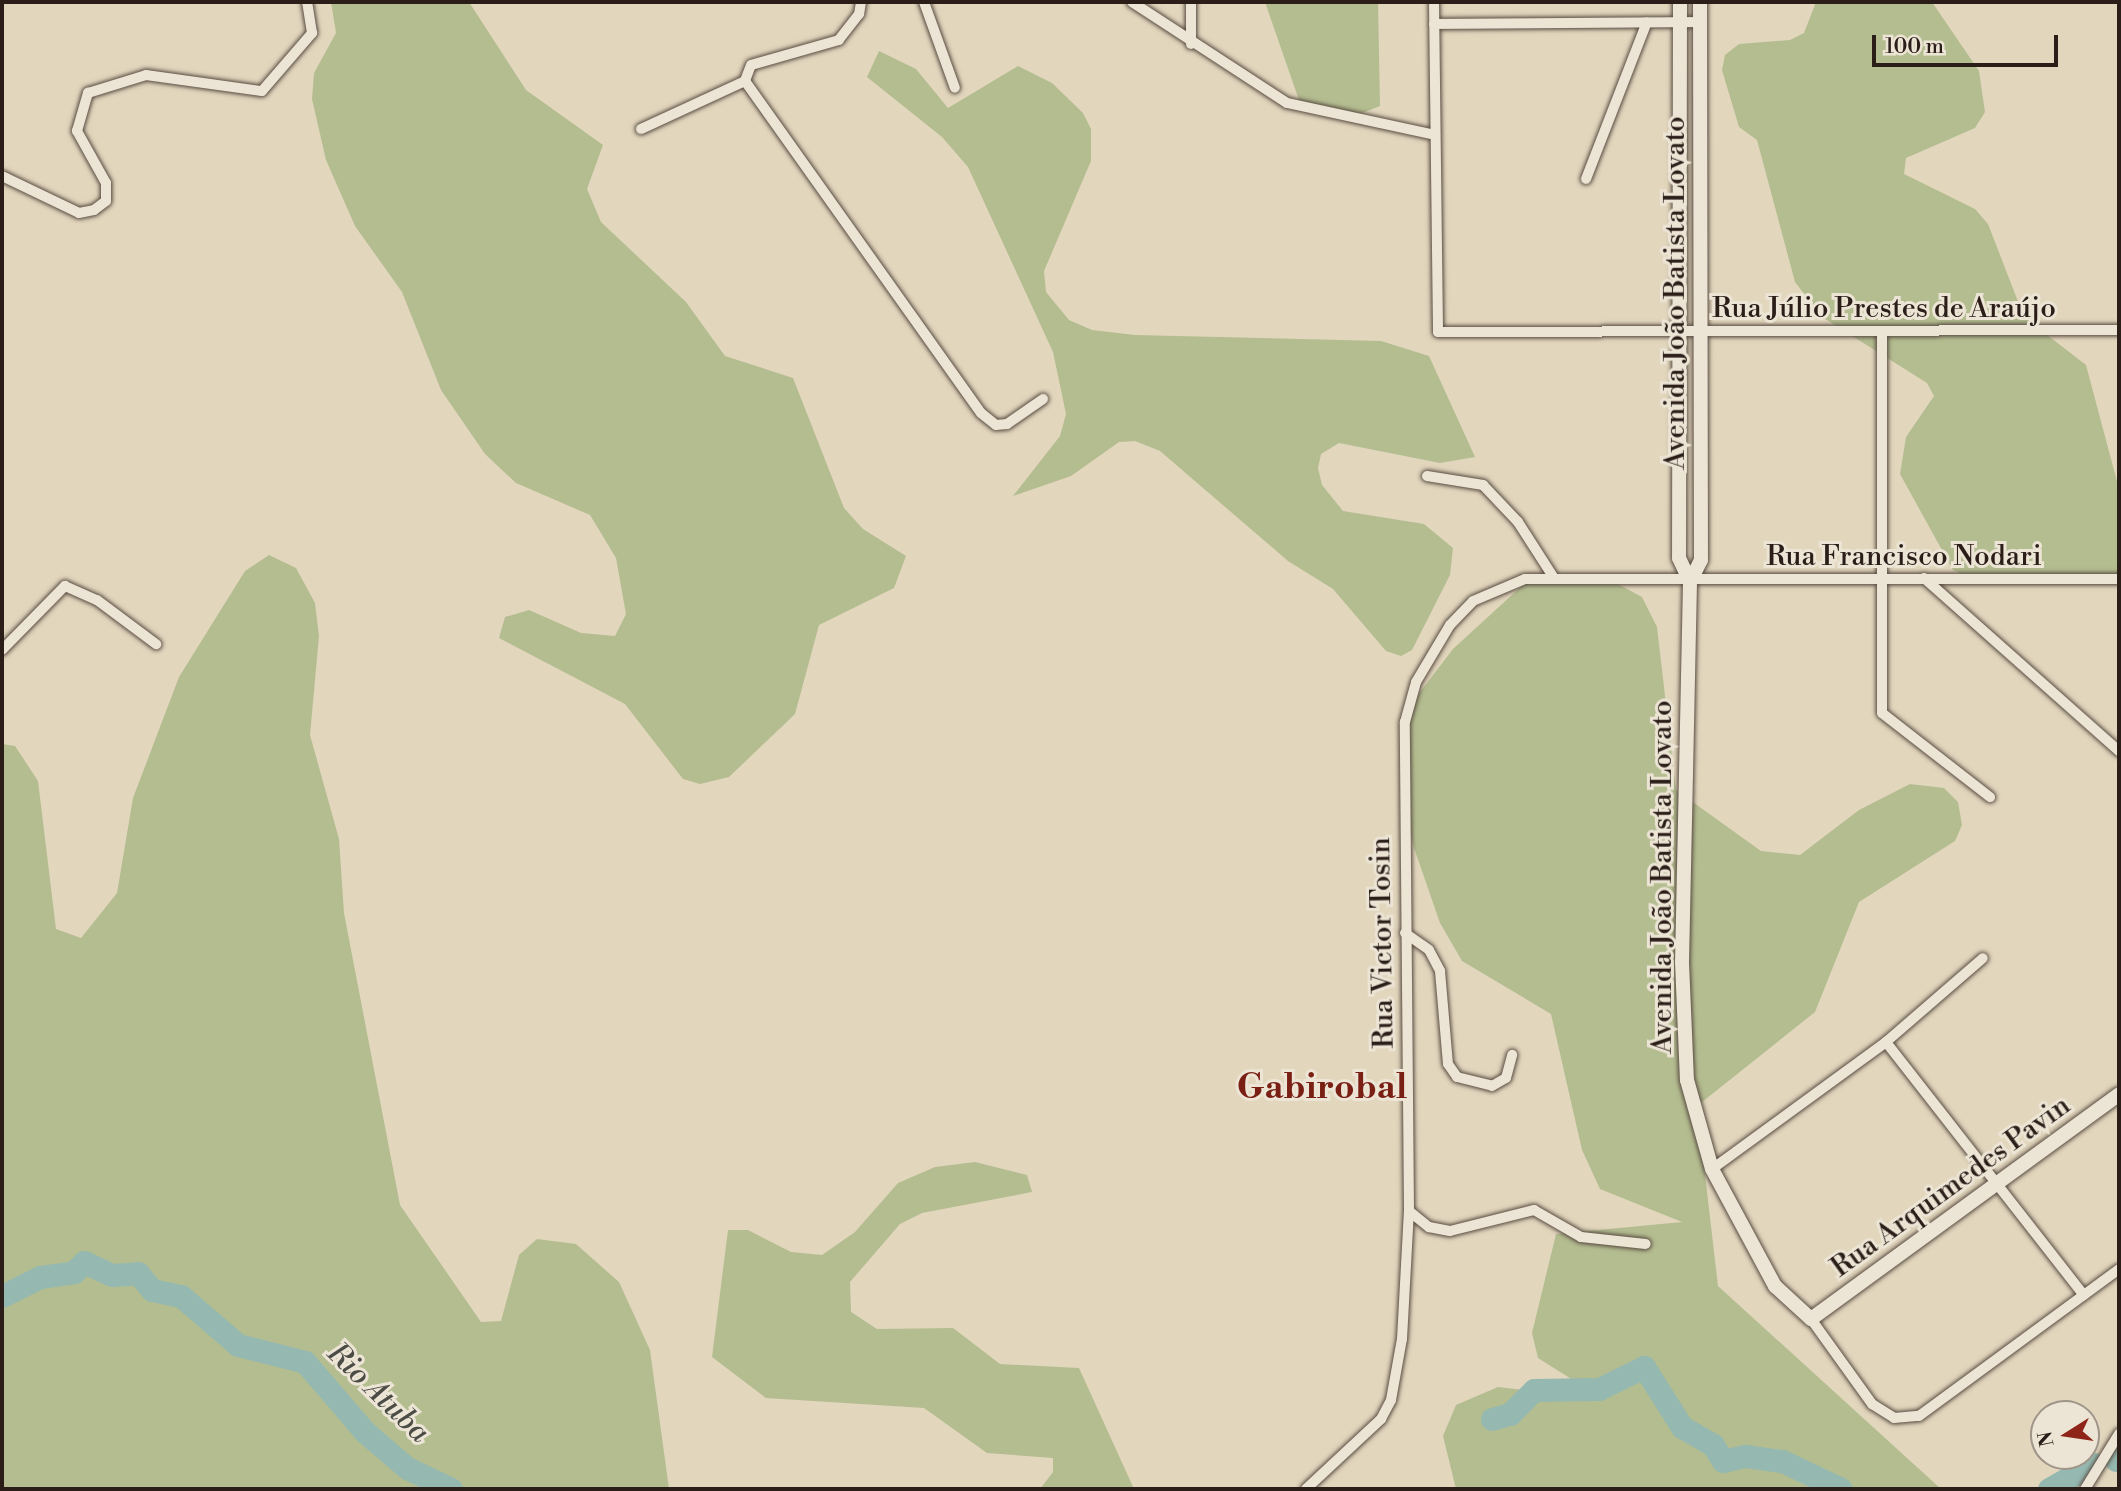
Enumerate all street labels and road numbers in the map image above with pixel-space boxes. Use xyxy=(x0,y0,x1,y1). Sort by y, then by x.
street label: Avenida João Batista Lovato xyxy=(1659,116,1693,470)
street label: Rua Júlio Prestes de Araújo xyxy=(1712,292,2056,326)
street label: Rua Francisco Nodari xyxy=(1766,540,2042,574)
street label: Avenida João Batista Lovato xyxy=(1646,700,1680,1054)
street label: Rua Victor Tosin xyxy=(1364,837,1402,1049)
street label: Rua Arquimedes Pavin xyxy=(1825,1089,2077,1285)

